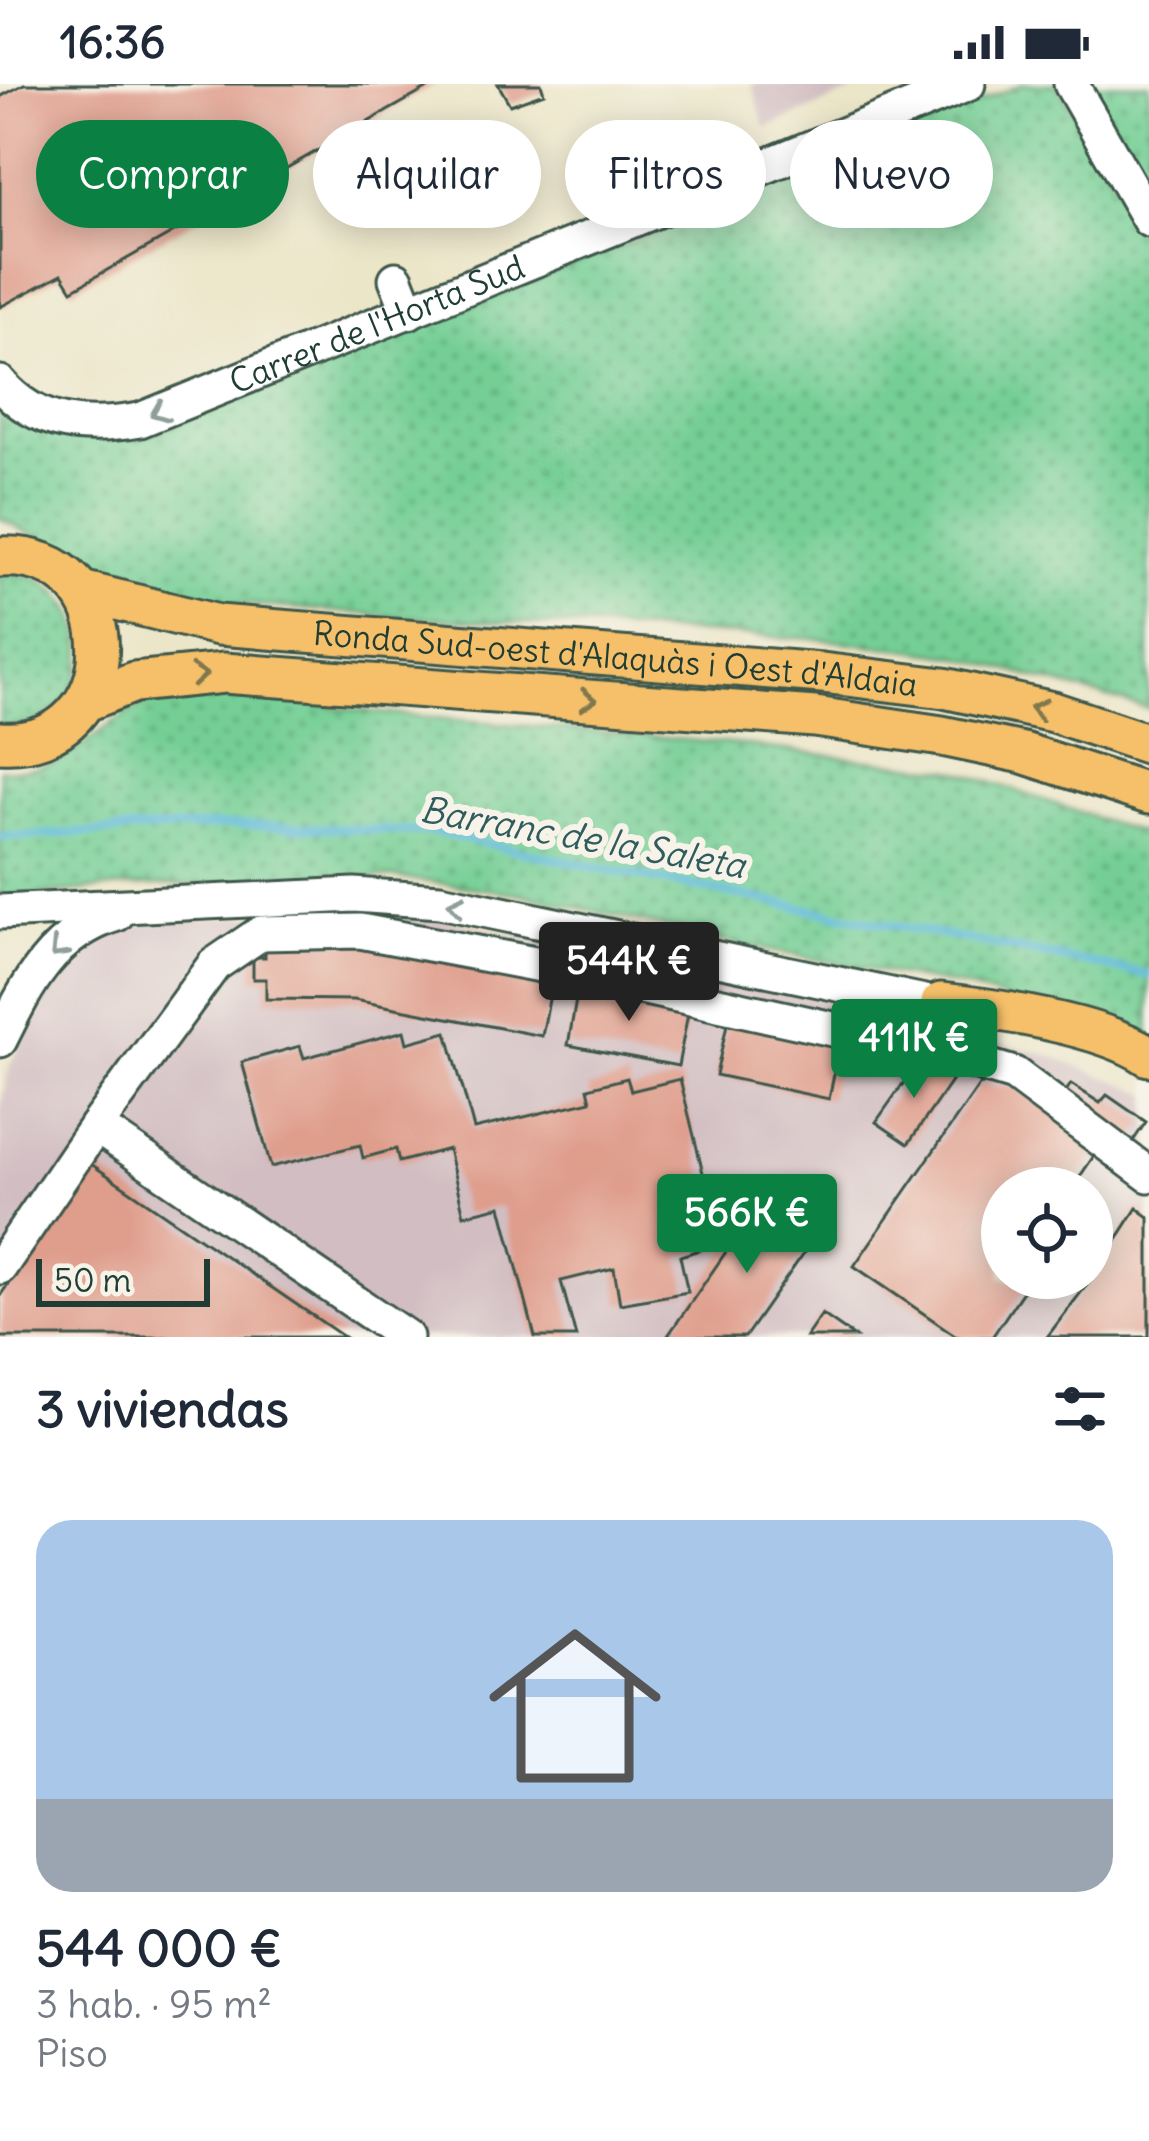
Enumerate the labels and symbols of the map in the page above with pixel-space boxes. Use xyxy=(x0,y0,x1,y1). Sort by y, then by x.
street label: Carrer de l'Horta Sud xyxy=(223,245,530,403)
one-way arrow xyxy=(150,398,171,422)
street label: Ronda Sud-oest d'Alaquàs i Oest d'Aldaia xyxy=(312,612,920,706)
one-way arrow xyxy=(190,663,209,688)
one-way arrow xyxy=(579,687,598,713)
one-way arrow xyxy=(1028,698,1048,723)
water label: Barranc de la Saleta xyxy=(417,787,751,889)
one-way arrow xyxy=(446,893,466,919)
pin: 544K € xyxy=(531,922,727,1024)
one-way arrow xyxy=(50,936,72,958)
pin: 411K € xyxy=(816,999,1012,1101)
pin: 566K € xyxy=(649,1174,845,1276)
scale bar xyxy=(36,1253,210,1306)

